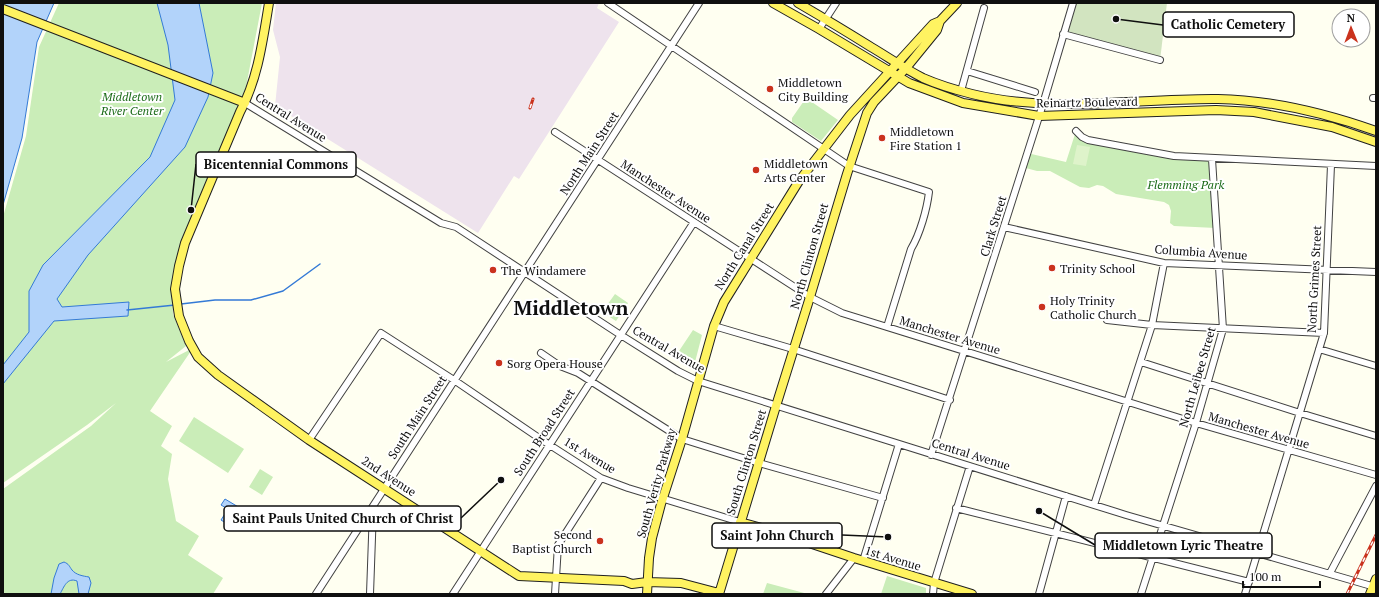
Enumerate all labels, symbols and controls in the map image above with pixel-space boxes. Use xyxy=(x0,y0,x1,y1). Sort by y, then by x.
north arrow xyxy=(1331,8,1371,48)
text: N xyxy=(1347,11,1356,25)
callout: Catholic Cemetery xyxy=(1163,12,1294,37)
text: Catholic Cemetery xyxy=(1171,15,1286,33)
place label: Middletown City Building xyxy=(778,75,849,104)
marker: Middletown City Building xyxy=(765,84,775,94)
park label: Middletown River Center xyxy=(100,89,165,118)
street label: Central Avenue xyxy=(253,89,329,145)
street label: Reinartz Boulevard xyxy=(1036,94,1138,110)
street label: North Main Street xyxy=(556,108,622,198)
place label: Middletown Fire Station 1 xyxy=(890,124,962,153)
marker: Middletown Fire Station 1 xyxy=(877,133,887,143)
callout: Bicentennial Commons xyxy=(196,152,356,177)
text: Bicentennial Commons xyxy=(204,155,348,173)
street label: Manchester Avenue xyxy=(618,156,714,226)
place label: Middletown Arts Center xyxy=(764,156,828,185)
marker: Middletown Arts Center xyxy=(751,165,761,175)
park label: Flemming Park xyxy=(1147,177,1225,192)
street label: Clark Street xyxy=(977,193,1010,258)
street label: North Canal Street xyxy=(711,199,777,292)
street label: North Clinton Street xyxy=(787,201,831,311)
street label: North Grimes Street xyxy=(1304,224,1324,333)
street label: Columbia Avenue xyxy=(1154,241,1248,263)
place label: Trinity School xyxy=(1060,261,1136,276)
place label: The Windamere xyxy=(501,263,586,278)
marker: Trinity School xyxy=(1047,263,1057,273)
marker: The Windamere xyxy=(488,265,498,275)
place label: Holy Trinity Catholic Church xyxy=(1050,293,1137,322)
district label: Middletown xyxy=(514,294,628,321)
marker: Holy Trinity Catholic Church xyxy=(1037,302,1047,312)
street label: Manchester Avenue xyxy=(898,313,1002,357)
street label: Central Avenue xyxy=(630,322,708,376)
street label: North Leibee Street xyxy=(1175,324,1219,429)
place label: Sorg Opera House xyxy=(507,356,603,371)
marker: Sorg Opera House xyxy=(494,358,504,368)
street label: South Main Street xyxy=(384,372,450,462)
street label: South Broad Street xyxy=(510,385,578,478)
street label: South Clinton Street xyxy=(723,407,769,517)
street label: Manchester Avenue xyxy=(1207,408,1311,452)
street label: South Verity Parkway xyxy=(633,425,679,540)
street label: 1st Avenue xyxy=(561,434,619,476)
street label: Central Avenue xyxy=(930,435,1012,473)
street label: 2nd Avenue xyxy=(359,453,419,499)
callout: Saint Pauls United Church of Christ xyxy=(224,506,461,531)
text: Saint Pauls United Church of Christ xyxy=(232,509,454,527)
callout: Saint John Church xyxy=(712,523,842,548)
text: Saint John Church xyxy=(720,526,834,544)
place label: Second Baptist Church xyxy=(512,527,592,556)
callout: Middletown Lyric Theatre xyxy=(1095,533,1272,558)
marker: Second Baptist Church xyxy=(595,536,605,546)
text: Middletown Lyric Theatre xyxy=(1103,536,1263,554)
street label: 1st Avenue xyxy=(863,542,923,574)
scale bar xyxy=(1243,563,1320,589)
text: 100 m xyxy=(1249,569,1282,584)

